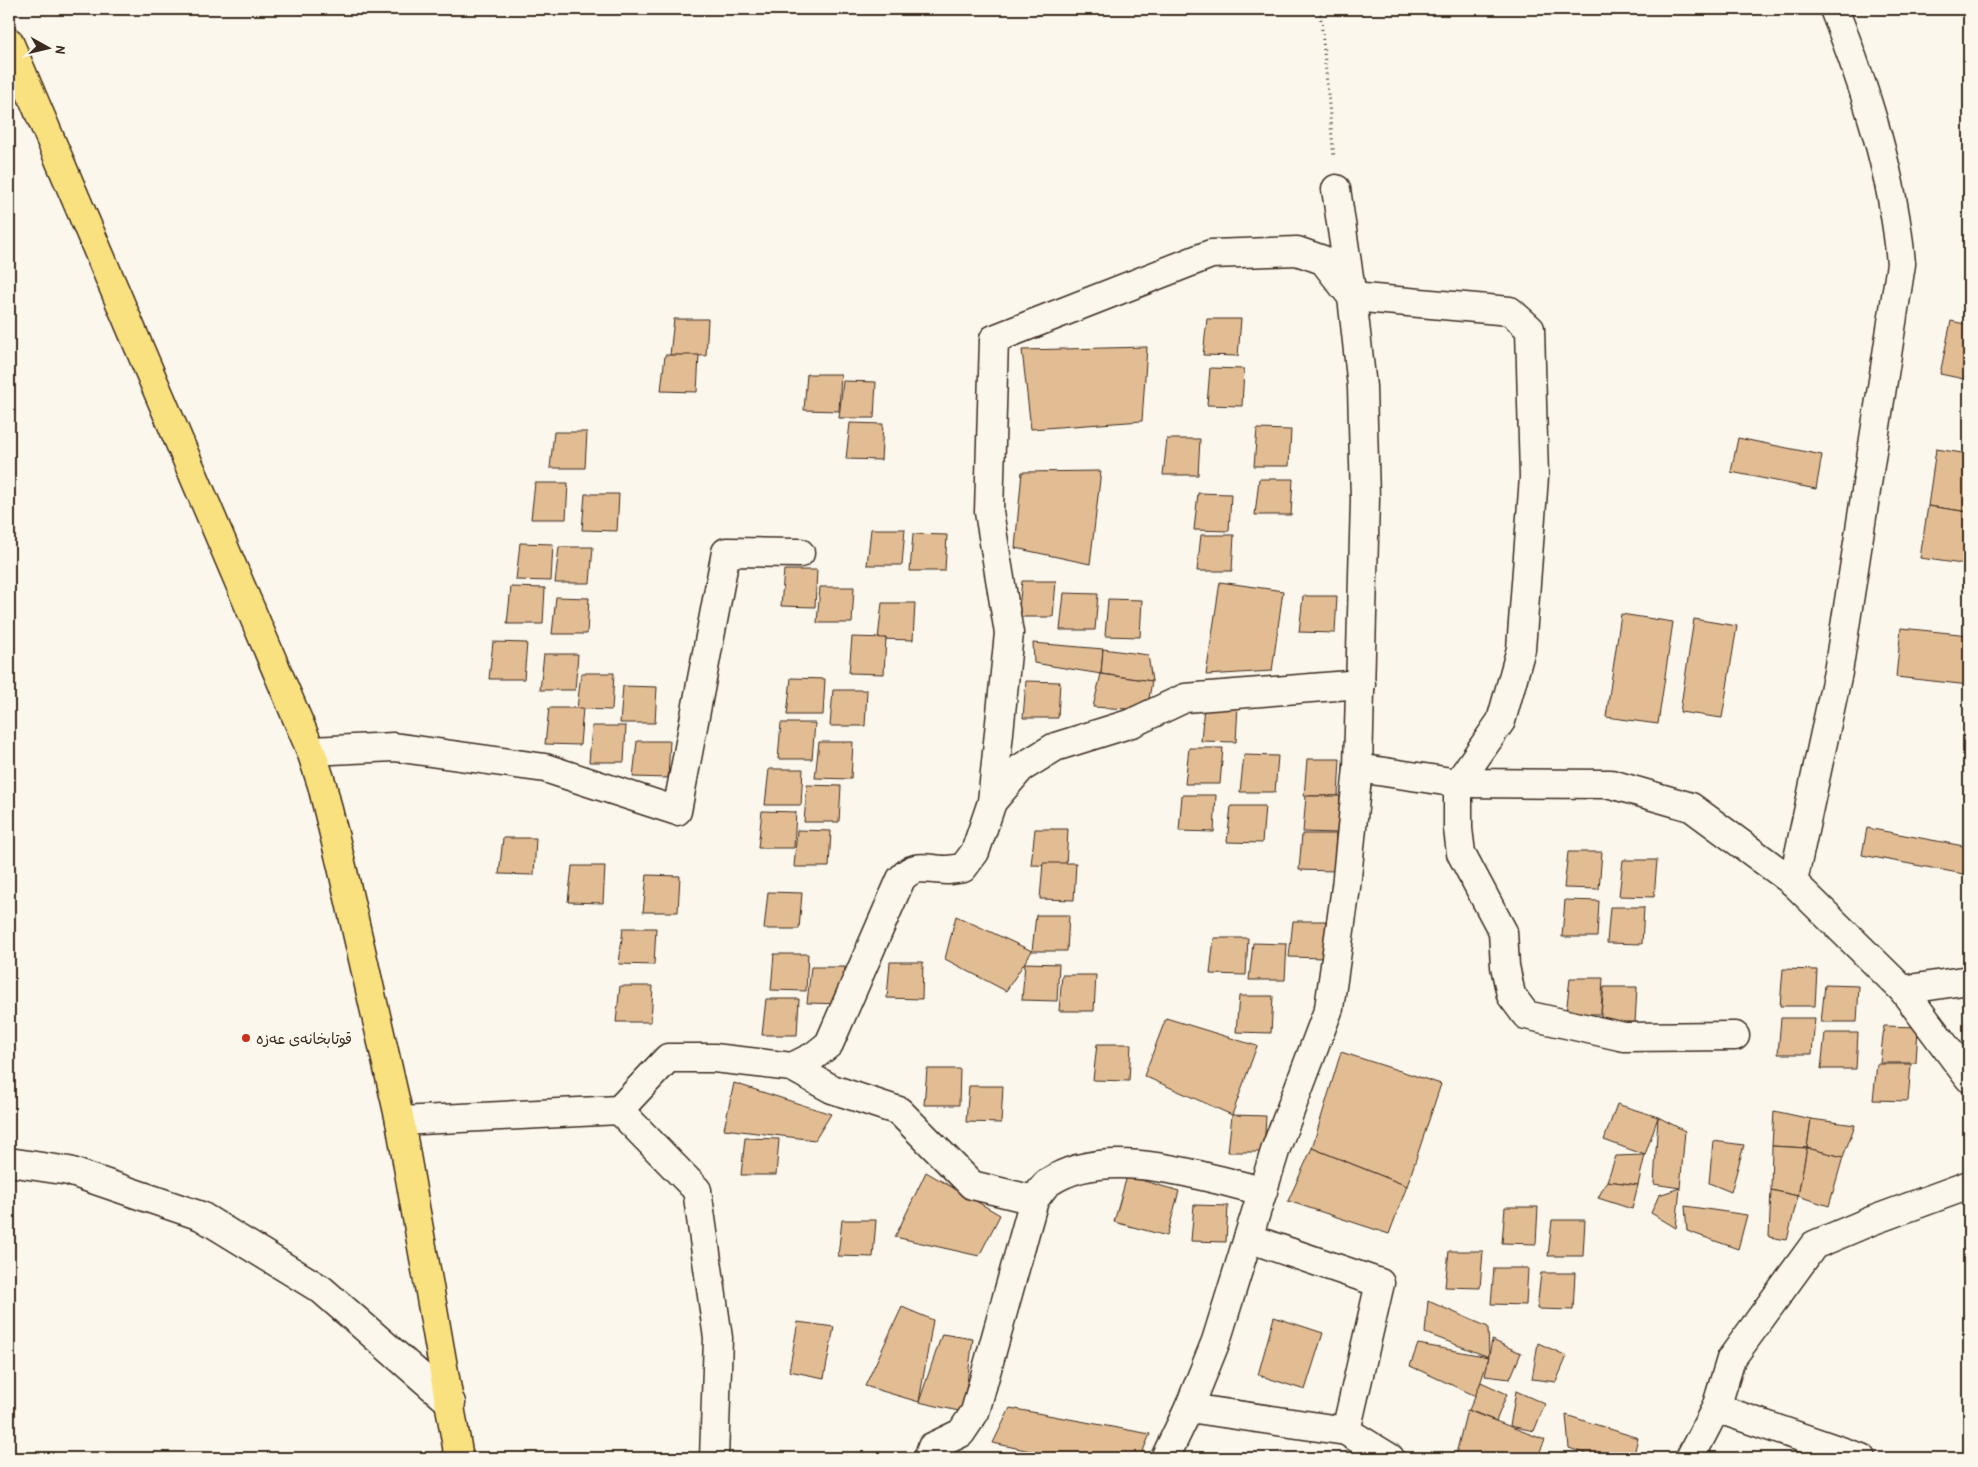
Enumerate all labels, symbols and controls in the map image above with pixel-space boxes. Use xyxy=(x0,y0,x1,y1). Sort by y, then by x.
north arrow xyxy=(22,22,72,72)
text: N xyxy=(51,45,71,55)
place label: قوتابخانەی عەزە xyxy=(256,1028,352,1049)
marker: قوتابخانەی عەزە xyxy=(240,1032,252,1044)

